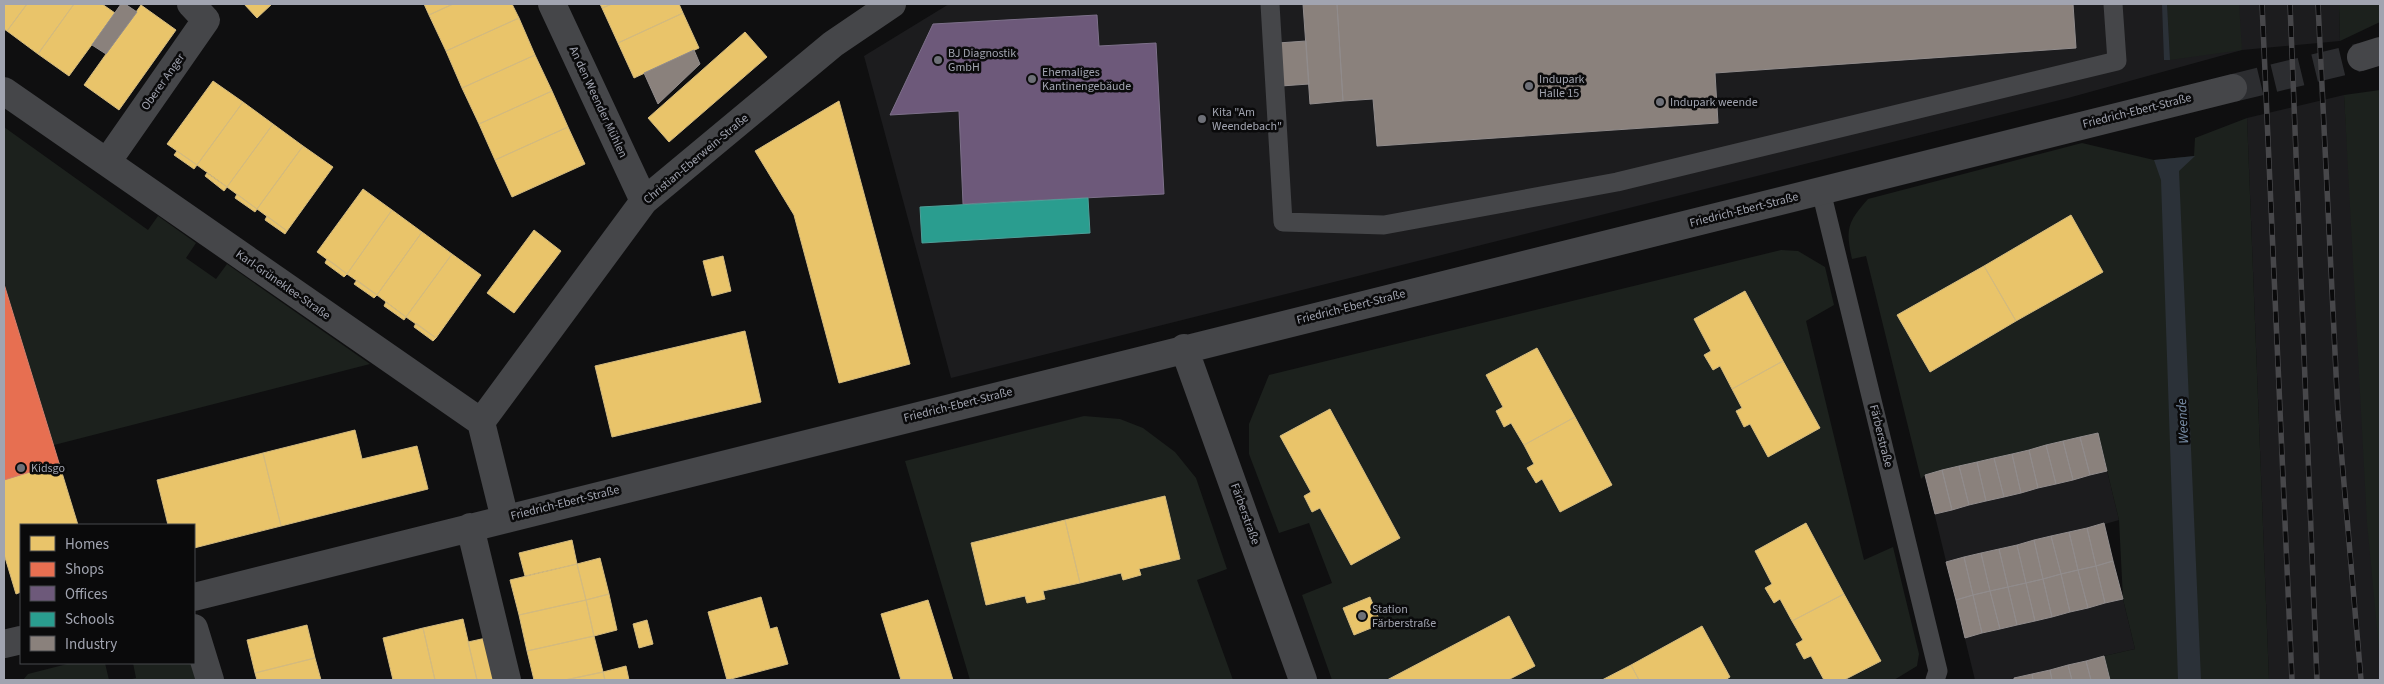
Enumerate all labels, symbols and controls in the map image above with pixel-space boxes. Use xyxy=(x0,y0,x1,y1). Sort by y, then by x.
street label: An den Weender Mühlen xyxy=(565,43,631,161)
place label: BJ Diagnostik GmbH xyxy=(948,45,1016,76)
street label: Oberer Anger xyxy=(137,49,189,114)
marker: BJ Diagnostik GmbH xyxy=(932,54,944,66)
place label: Ehemaliges Kantinengebäude xyxy=(1042,64,1131,95)
place label: Indupark Halle 15 xyxy=(1539,71,1585,102)
marker: Ehemaliges Kantinengebäude xyxy=(1026,73,1038,85)
marker: Indupark Halle 15 xyxy=(1523,80,1535,92)
street label: Friedrich-Ebert-Straße xyxy=(2081,89,2193,133)
place label: Indupark weende xyxy=(1670,94,1758,111)
marker: Indupark weende xyxy=(1654,96,1666,108)
place label: Kita "Am Weendebach" xyxy=(1212,104,1282,135)
street label: Christian-Eberwein-Straße xyxy=(640,110,752,208)
marker: Kita "Am Weendebach" xyxy=(1196,113,1208,125)
street label: Friedrich-Ebert-Straße xyxy=(1688,188,1800,232)
street label: Karl-Grüneklee-Straße xyxy=(232,246,334,324)
street label: Friedrich-Ebert-Straße xyxy=(1295,285,1407,329)
street label: Friedrich-Ebert-Straße xyxy=(902,383,1014,427)
water label: Weende xyxy=(2172,397,2194,444)
street label: Färberstraße xyxy=(1865,403,1897,469)
place label: Kidsgo xyxy=(31,460,65,477)
marker: Kidsgo xyxy=(15,462,27,474)
street label: Friedrich-Ebert-Straße xyxy=(509,481,621,525)
street label: Färberstraße xyxy=(1226,481,1264,547)
legend xyxy=(20,524,195,664)
text: Homes xyxy=(65,534,109,555)
text: Shops xyxy=(65,559,104,580)
text: Offices xyxy=(65,584,108,605)
place label: Station Färberstraße xyxy=(1372,601,1436,632)
text: Schools xyxy=(65,609,114,630)
marker: Station Färberstraße xyxy=(1356,610,1368,622)
text: Industry xyxy=(65,634,117,655)

